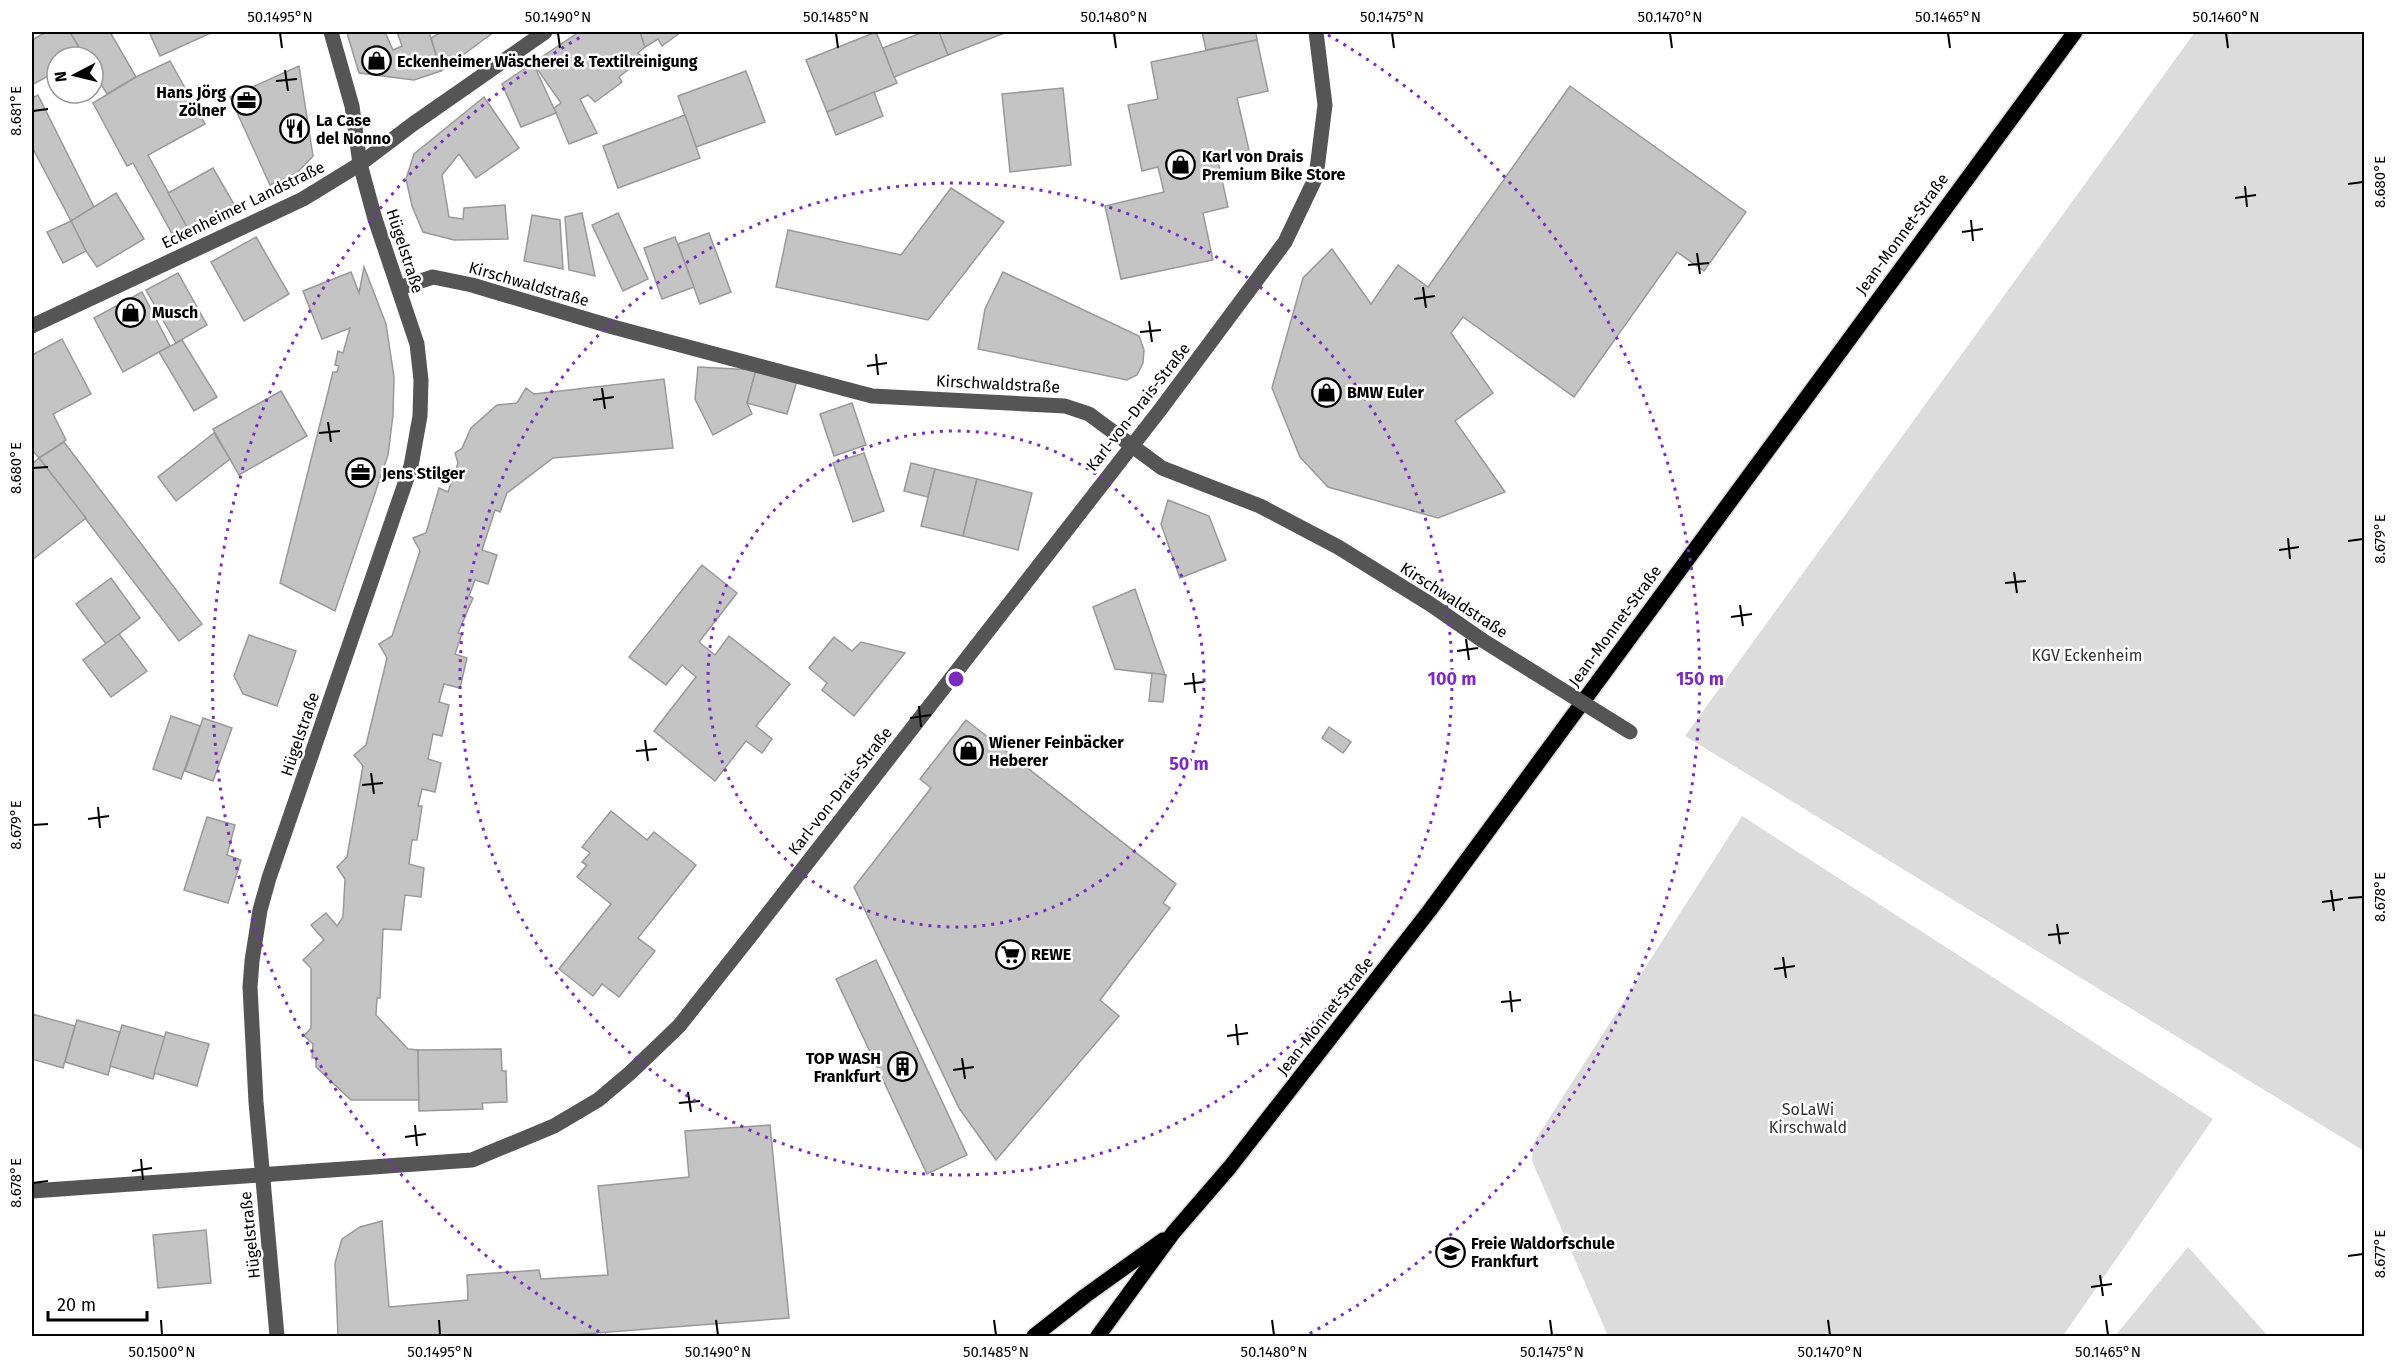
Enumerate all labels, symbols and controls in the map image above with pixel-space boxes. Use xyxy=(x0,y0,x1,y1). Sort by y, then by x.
text: 50.1495°N xyxy=(247,8,313,26)
text: 50.1490°N xyxy=(525,8,591,26)
text: 50.1485°N xyxy=(803,8,869,26)
text: 50.1480°N xyxy=(1080,8,1148,26)
text: 50.1475°N xyxy=(1360,8,1424,26)
text: 50.1470°N xyxy=(1637,8,1703,26)
text: 50.1465°N xyxy=(1915,8,1981,26)
text: 50.1460°N xyxy=(2193,8,2259,26)
north arrow xyxy=(45,45,105,105)
shop icon: Eckenheimer Wäscherei & Textilreinigung xyxy=(360,45,392,77)
place label: Eckenheimer Wäscherei & Textilreinigung xyxy=(397,52,698,71)
text: N xyxy=(51,70,71,83)
place label: Hans Jörg Zölner xyxy=(156,83,227,120)
office icon: Hans Jörg Zölner xyxy=(231,85,263,117)
text: 8.681°E xyxy=(7,86,25,136)
place label: La Case del Nonno xyxy=(316,111,391,148)
restaurant icon: La Case del Nonno xyxy=(279,113,311,145)
place label: Karl von Drais Premium Bike Store xyxy=(1202,147,1345,184)
shop icon: Karl von Drais Premium Bike Store xyxy=(1165,149,1197,181)
text: 8.680°E xyxy=(2371,156,2389,208)
street label: Eckenheimer Landstraße xyxy=(159,157,327,253)
street label: Jean-Monnet-Straße xyxy=(1852,170,1952,298)
street label: Hügelstraße xyxy=(382,206,428,296)
street label: Kirschwaldstraße xyxy=(467,258,591,310)
shop icon: Musch xyxy=(115,296,147,328)
place label: Musch xyxy=(152,303,198,322)
street label: Karl-von-Drais-Straße xyxy=(1082,339,1194,475)
street label: Kirschwaldstraße xyxy=(936,371,1060,397)
shop icon: BMW Euler xyxy=(1310,376,1342,408)
place label: BMW Euler xyxy=(1347,383,1425,402)
text: 8.680°E xyxy=(7,442,25,494)
office icon: Jens Stilger xyxy=(345,457,377,489)
place label: Jens Stilger xyxy=(381,464,466,483)
text: 8.679°E xyxy=(2371,514,2389,564)
street label: Kirschwaldstraße xyxy=(1397,558,1511,642)
street label: Jean-Monnet-Straße xyxy=(1565,562,1665,690)
park label: KGV Eckenheim xyxy=(2032,646,2142,665)
text: 100 m xyxy=(1428,668,1476,690)
text: 150 m xyxy=(1676,668,1724,690)
centre of rings xyxy=(946,669,966,689)
street label: Hügelstraße xyxy=(277,690,323,778)
street label: Karl-von-Drais-Straße xyxy=(784,723,896,859)
place label: Wiener Feinbäcker Heberer xyxy=(989,733,1124,770)
shop icon: Wiener Feinbäcker Heberer xyxy=(952,735,984,767)
text: 50 m xyxy=(1169,753,1209,775)
text: 8.679°E xyxy=(7,800,25,850)
text: 8.678°E xyxy=(2371,872,2389,922)
supermarket icon: REWE xyxy=(994,938,1026,970)
place label: REWE xyxy=(1031,945,1071,964)
street label: Jean-Monnet-Straße xyxy=(1273,953,1377,1079)
place label: TOP WASH Frankfurt xyxy=(806,1049,882,1086)
building icon: TOP WASH Frankfurt xyxy=(886,1051,918,1083)
park label: SoLaWi Kirschwald xyxy=(1769,1100,1847,1137)
text: 8.678°E xyxy=(7,1158,25,1208)
street label: Hügelstraße xyxy=(236,1191,264,1279)
text: 8.677°E xyxy=(2371,1230,2389,1278)
place label: Freie Waldorfschule Frankfurt xyxy=(1471,1234,1615,1271)
school or university icon: Freie Waldorfschule Frankfurt xyxy=(1434,1236,1466,1268)
scale bar xyxy=(48,1284,147,1322)
text: 20 m xyxy=(57,1294,96,1316)
text: 50.1500°N xyxy=(129,1343,195,1361)
text: 50.1495°N xyxy=(407,1343,473,1361)
text: 50.1490°N xyxy=(685,1343,751,1361)
text: 50.1485°N xyxy=(963,1343,1029,1361)
text: 50.1480°N xyxy=(1240,1343,1308,1361)
text: 50.1475°N xyxy=(1520,1343,1584,1361)
text: 50.1470°N xyxy=(1797,1343,1863,1361)
text: 50.1465°N xyxy=(2075,1343,2141,1361)

